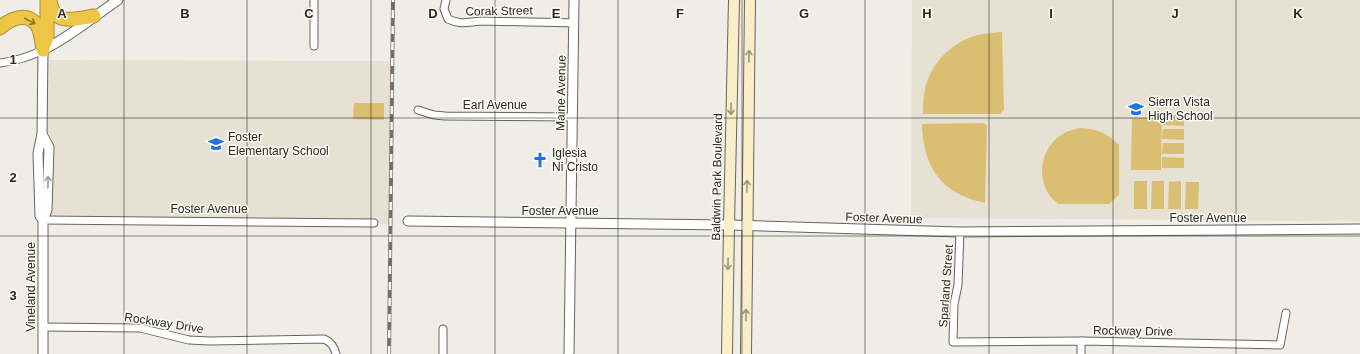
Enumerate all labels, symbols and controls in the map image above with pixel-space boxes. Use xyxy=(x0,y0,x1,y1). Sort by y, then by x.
street label: Corak Street xyxy=(465,3,533,19)
text: A xyxy=(57,6,67,21)
text: B xyxy=(180,6,190,21)
text: C xyxy=(304,6,314,21)
text: D xyxy=(428,6,438,21)
text: E xyxy=(552,6,561,21)
text: F xyxy=(676,6,684,21)
text: G xyxy=(799,6,809,21)
text: H xyxy=(922,6,932,21)
text: I xyxy=(1049,6,1053,21)
text: J xyxy=(1171,6,1179,21)
text: K xyxy=(1293,6,1303,21)
one-way arrow xyxy=(24,18,36,25)
one-way arrow xyxy=(745,50,753,63)
text: 1 xyxy=(9,52,17,67)
street label: Maine Avenue xyxy=(553,55,569,131)
place label: Sierra Vista High School xyxy=(1148,95,1213,123)
street label: Earl Avenue xyxy=(463,98,528,112)
school or university icon: Sierra Vista High School xyxy=(1127,100,1145,118)
one-way arrow xyxy=(727,102,735,115)
street label: Baldwin Park Boulevard xyxy=(709,113,725,241)
place label: Foster Elementary School xyxy=(228,130,329,158)
school or university icon: Foster Elementary School xyxy=(207,135,225,153)
place label: Iglesia Ni Cristo xyxy=(552,146,598,174)
church icon: Iglesia Ni Cristo xyxy=(531,151,549,169)
text: 2 xyxy=(9,170,17,185)
one-way arrow xyxy=(44,176,52,189)
one-way arrow xyxy=(743,180,751,193)
street label: Foster Avenue xyxy=(170,202,248,216)
street label: Foster Avenue xyxy=(521,204,599,218)
street label: Foster Avenue xyxy=(845,210,923,226)
street label: Foster Avenue xyxy=(1169,211,1247,225)
street label: Vineland Avenue xyxy=(24,242,38,332)
street label: Sparland Street xyxy=(936,243,956,328)
one-way arrow xyxy=(724,257,732,270)
text: 3 xyxy=(9,288,17,303)
one-way arrow xyxy=(742,309,750,322)
street label: Rockway Drive xyxy=(123,310,205,336)
street label: Rockway Drive xyxy=(1093,323,1173,339)

